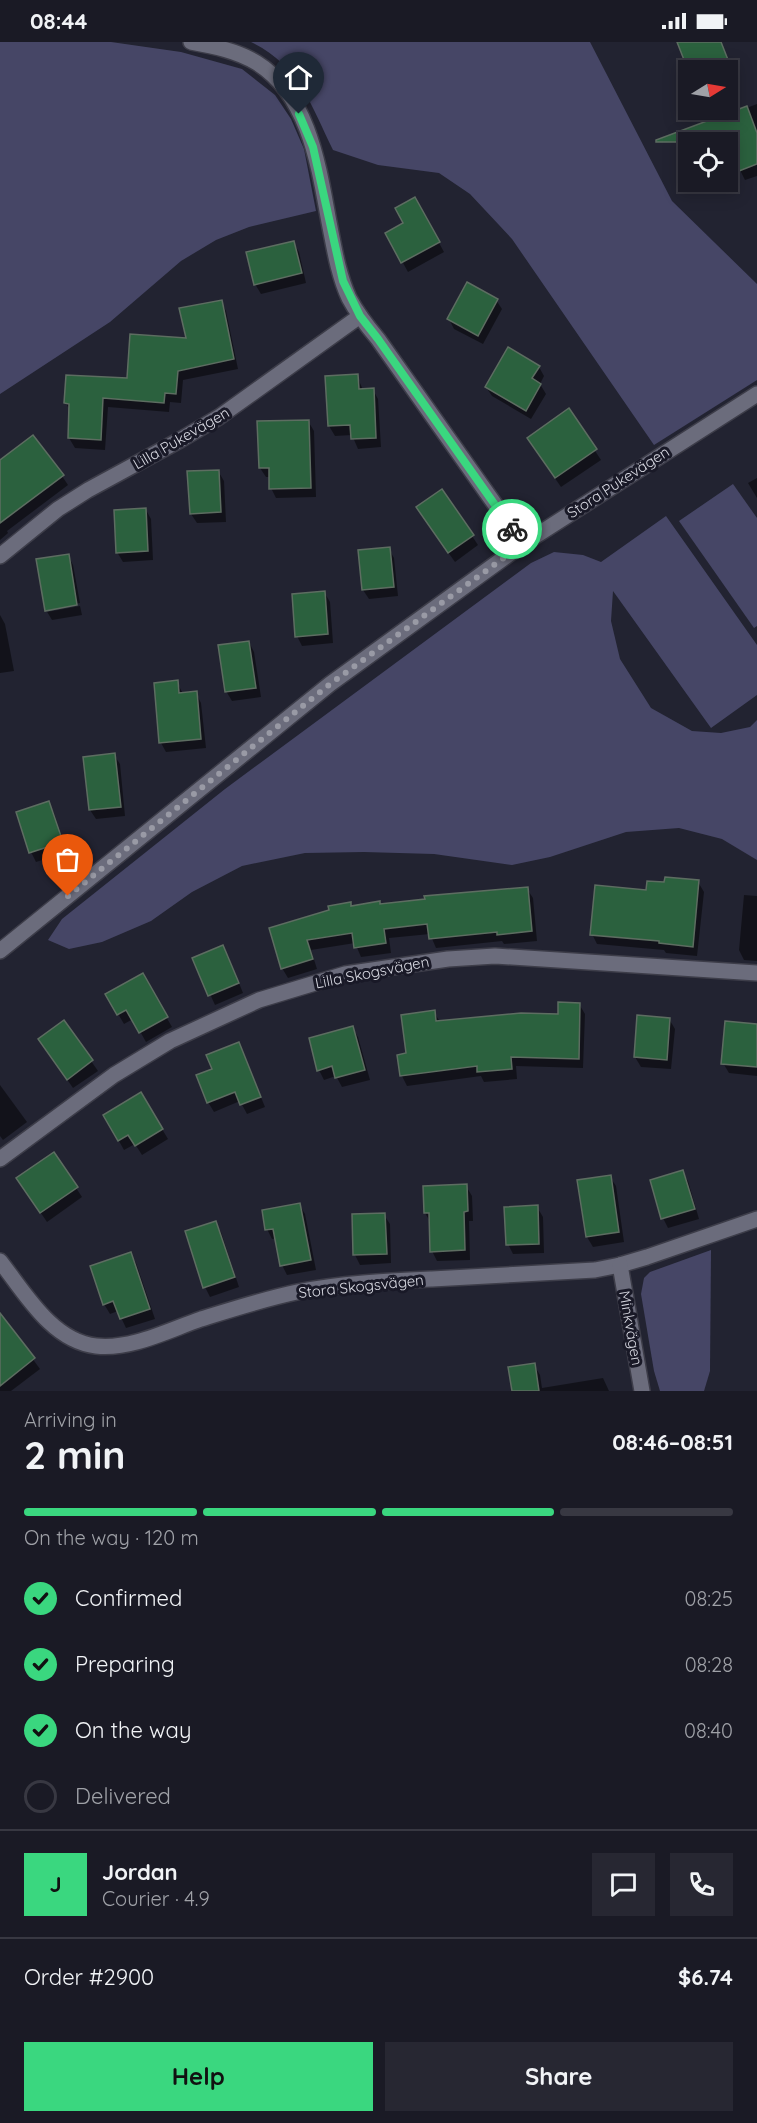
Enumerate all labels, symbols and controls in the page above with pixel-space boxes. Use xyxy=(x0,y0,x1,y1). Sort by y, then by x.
text: 08:44 xyxy=(30,7,87,35)
pin xyxy=(273,52,324,114)
north arrow xyxy=(678,60,738,120)
map controls xyxy=(678,60,738,192)
icon: home xyxy=(282,61,315,94)
button: locate xyxy=(678,132,738,192)
street label: Lilla Pukevägen xyxy=(129,403,233,473)
street label: Stora Pukevägen xyxy=(563,442,673,522)
courier xyxy=(482,499,542,559)
icon: bike xyxy=(496,513,529,546)
pin xyxy=(42,834,93,896)
icon: bag xyxy=(51,843,84,876)
street label: Lilla Skogsvägen xyxy=(313,952,431,992)
street label: Stora Skogsvägen xyxy=(297,1270,425,1302)
street label: Minkvägen xyxy=(615,1289,647,1367)
text: Arriving in xyxy=(24,1407,117,1432)
text: 08:46–08:51 xyxy=(612,1428,733,1456)
text: 2 min xyxy=(24,1430,126,1479)
text: On the way · 120 m xyxy=(24,1525,199,1550)
icon: check xyxy=(24,1582,57,1615)
text: Confirmed xyxy=(75,1584,182,1612)
text: 08:25 xyxy=(685,1586,733,1611)
icon: check xyxy=(24,1648,57,1681)
text: Preparing xyxy=(75,1650,175,1678)
text: 08:28 xyxy=(685,1652,733,1677)
icon: check xyxy=(24,1714,57,1747)
text: On the way xyxy=(75,1716,191,1744)
text: 08:40 xyxy=(684,1718,733,1743)
text: Delivered xyxy=(75,1782,171,1810)
button: chat xyxy=(592,1853,655,1916)
button: phone xyxy=(670,1853,733,1916)
text: Jordan xyxy=(102,1858,178,1886)
text: J xyxy=(49,1870,62,1898)
text: Courier · 4.9 xyxy=(102,1886,210,1911)
text: Order #2900 xyxy=(24,1963,154,1991)
text: $6.74 xyxy=(678,1963,733,1991)
button: Help xyxy=(24,2042,373,2111)
button: Share xyxy=(385,2042,733,2111)

